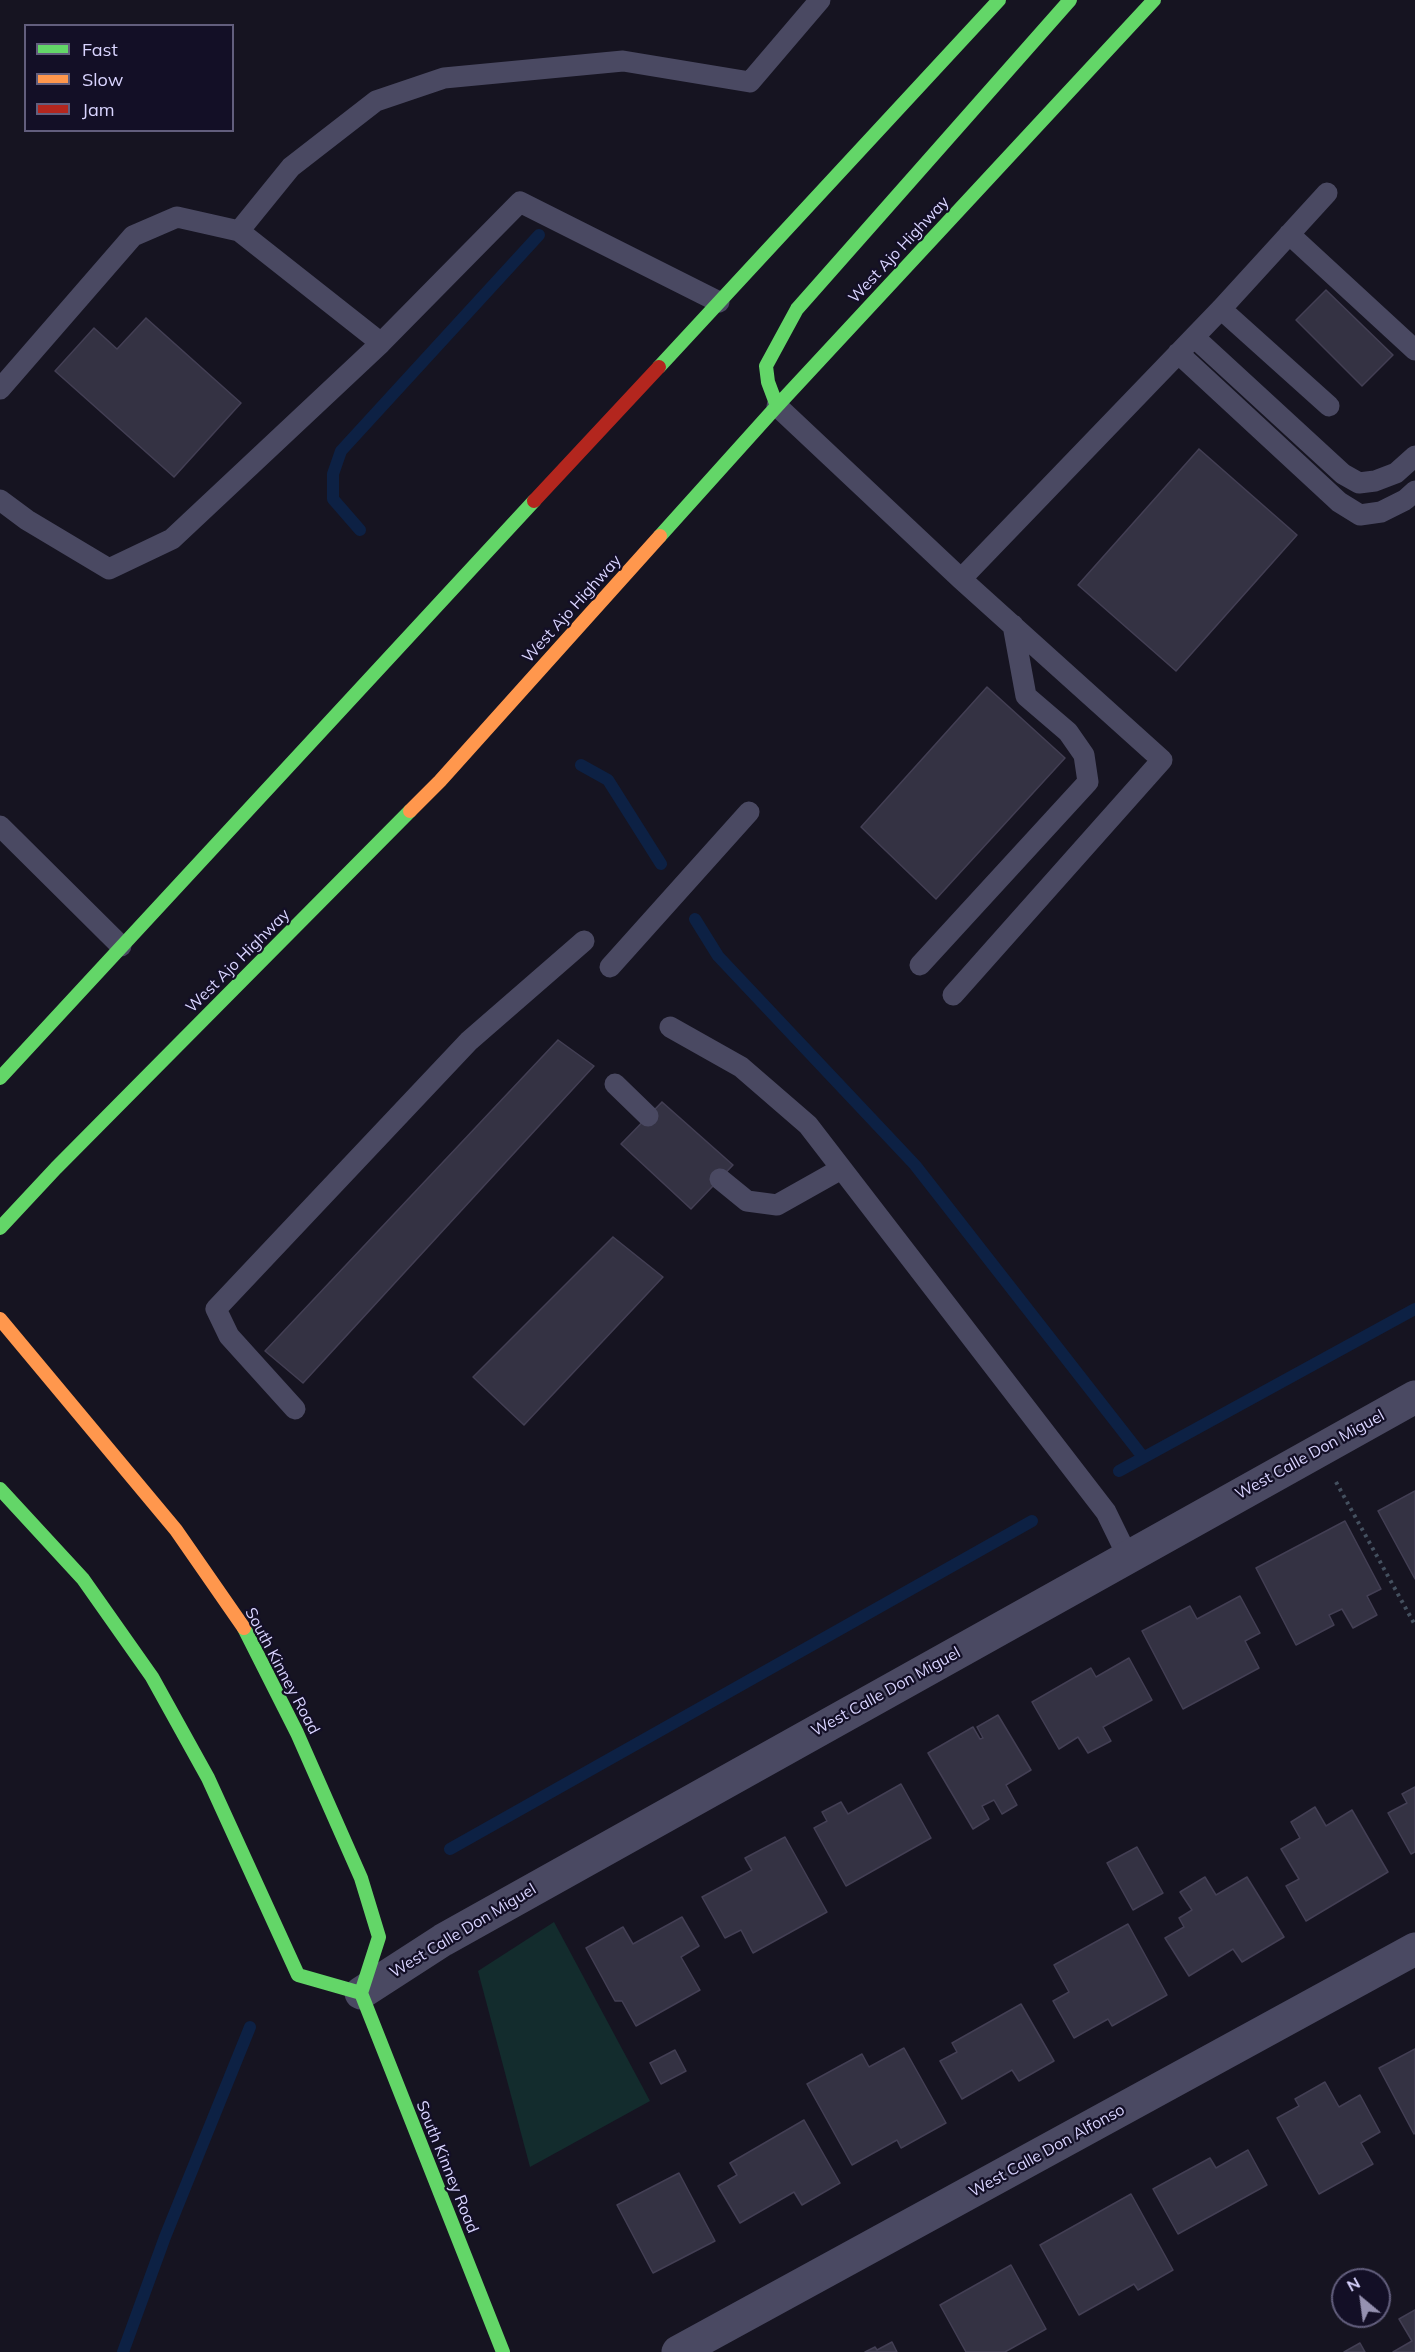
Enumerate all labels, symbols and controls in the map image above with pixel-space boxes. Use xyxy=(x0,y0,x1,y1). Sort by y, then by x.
legend xyxy=(24,24,234,132)
text: Fast xyxy=(82,38,118,61)
text: Slow xyxy=(82,68,123,91)
text: Jam xyxy=(82,98,115,121)
street label: West Ajo Highway xyxy=(845,193,953,307)
street label: West Ajo Highway xyxy=(518,551,626,667)
street label: West Ajo Highway xyxy=(182,905,294,1017)
street label: West Calle Don Miguel xyxy=(1232,1406,1388,1504)
street label: South Kinney Road xyxy=(240,1604,324,1738)
street label: West Calle Don Miguel xyxy=(808,1643,964,1741)
street label: West Calle Don Miguel xyxy=(386,1880,540,1982)
street label: South Kinney Road xyxy=(412,2098,482,2236)
street label: West Calle Don Alfonso xyxy=(966,2100,1128,2202)
north arrow xyxy=(1331,2268,1391,2328)
text: N xyxy=(1343,2272,1363,2296)

